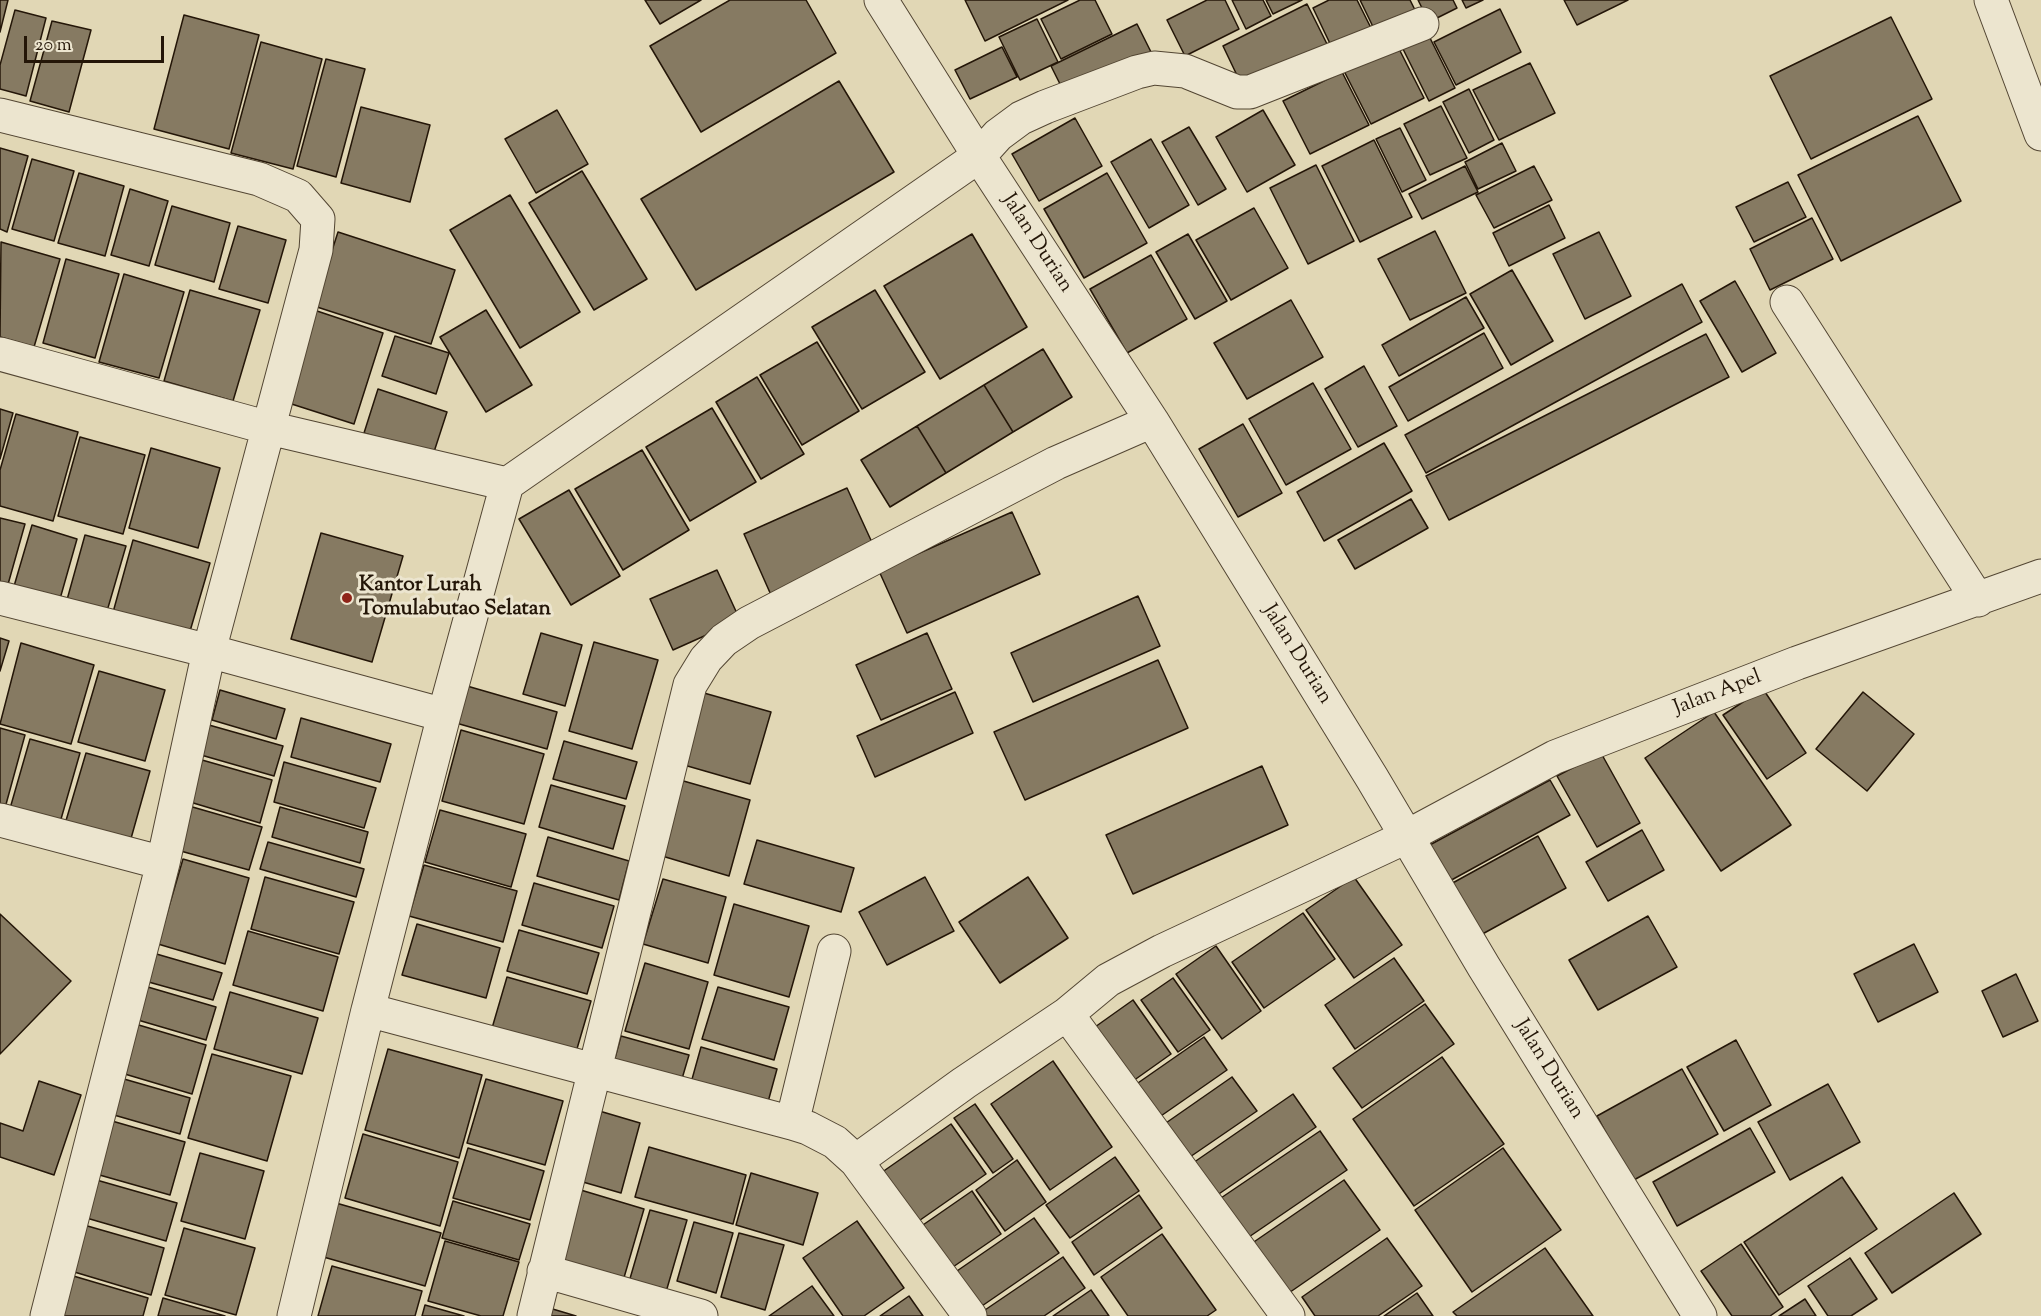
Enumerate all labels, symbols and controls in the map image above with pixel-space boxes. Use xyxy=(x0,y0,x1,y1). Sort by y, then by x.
scale bar xyxy=(27,24,166,62)
text: 20 m xyxy=(35,33,72,59)
street label: Jalan Durian xyxy=(995,190,1077,298)
place label: Kantor Lurah Tomulabutao Selatan xyxy=(359,573,551,623)
marker: Kantor Lurah Tomulabutao Selatan xyxy=(340,591,354,605)
street label: Jalan Durian xyxy=(1255,600,1337,710)
street label: Jalan Apel xyxy=(1670,666,1766,722)
street label: Jalan Durian xyxy=(1507,1015,1589,1125)

